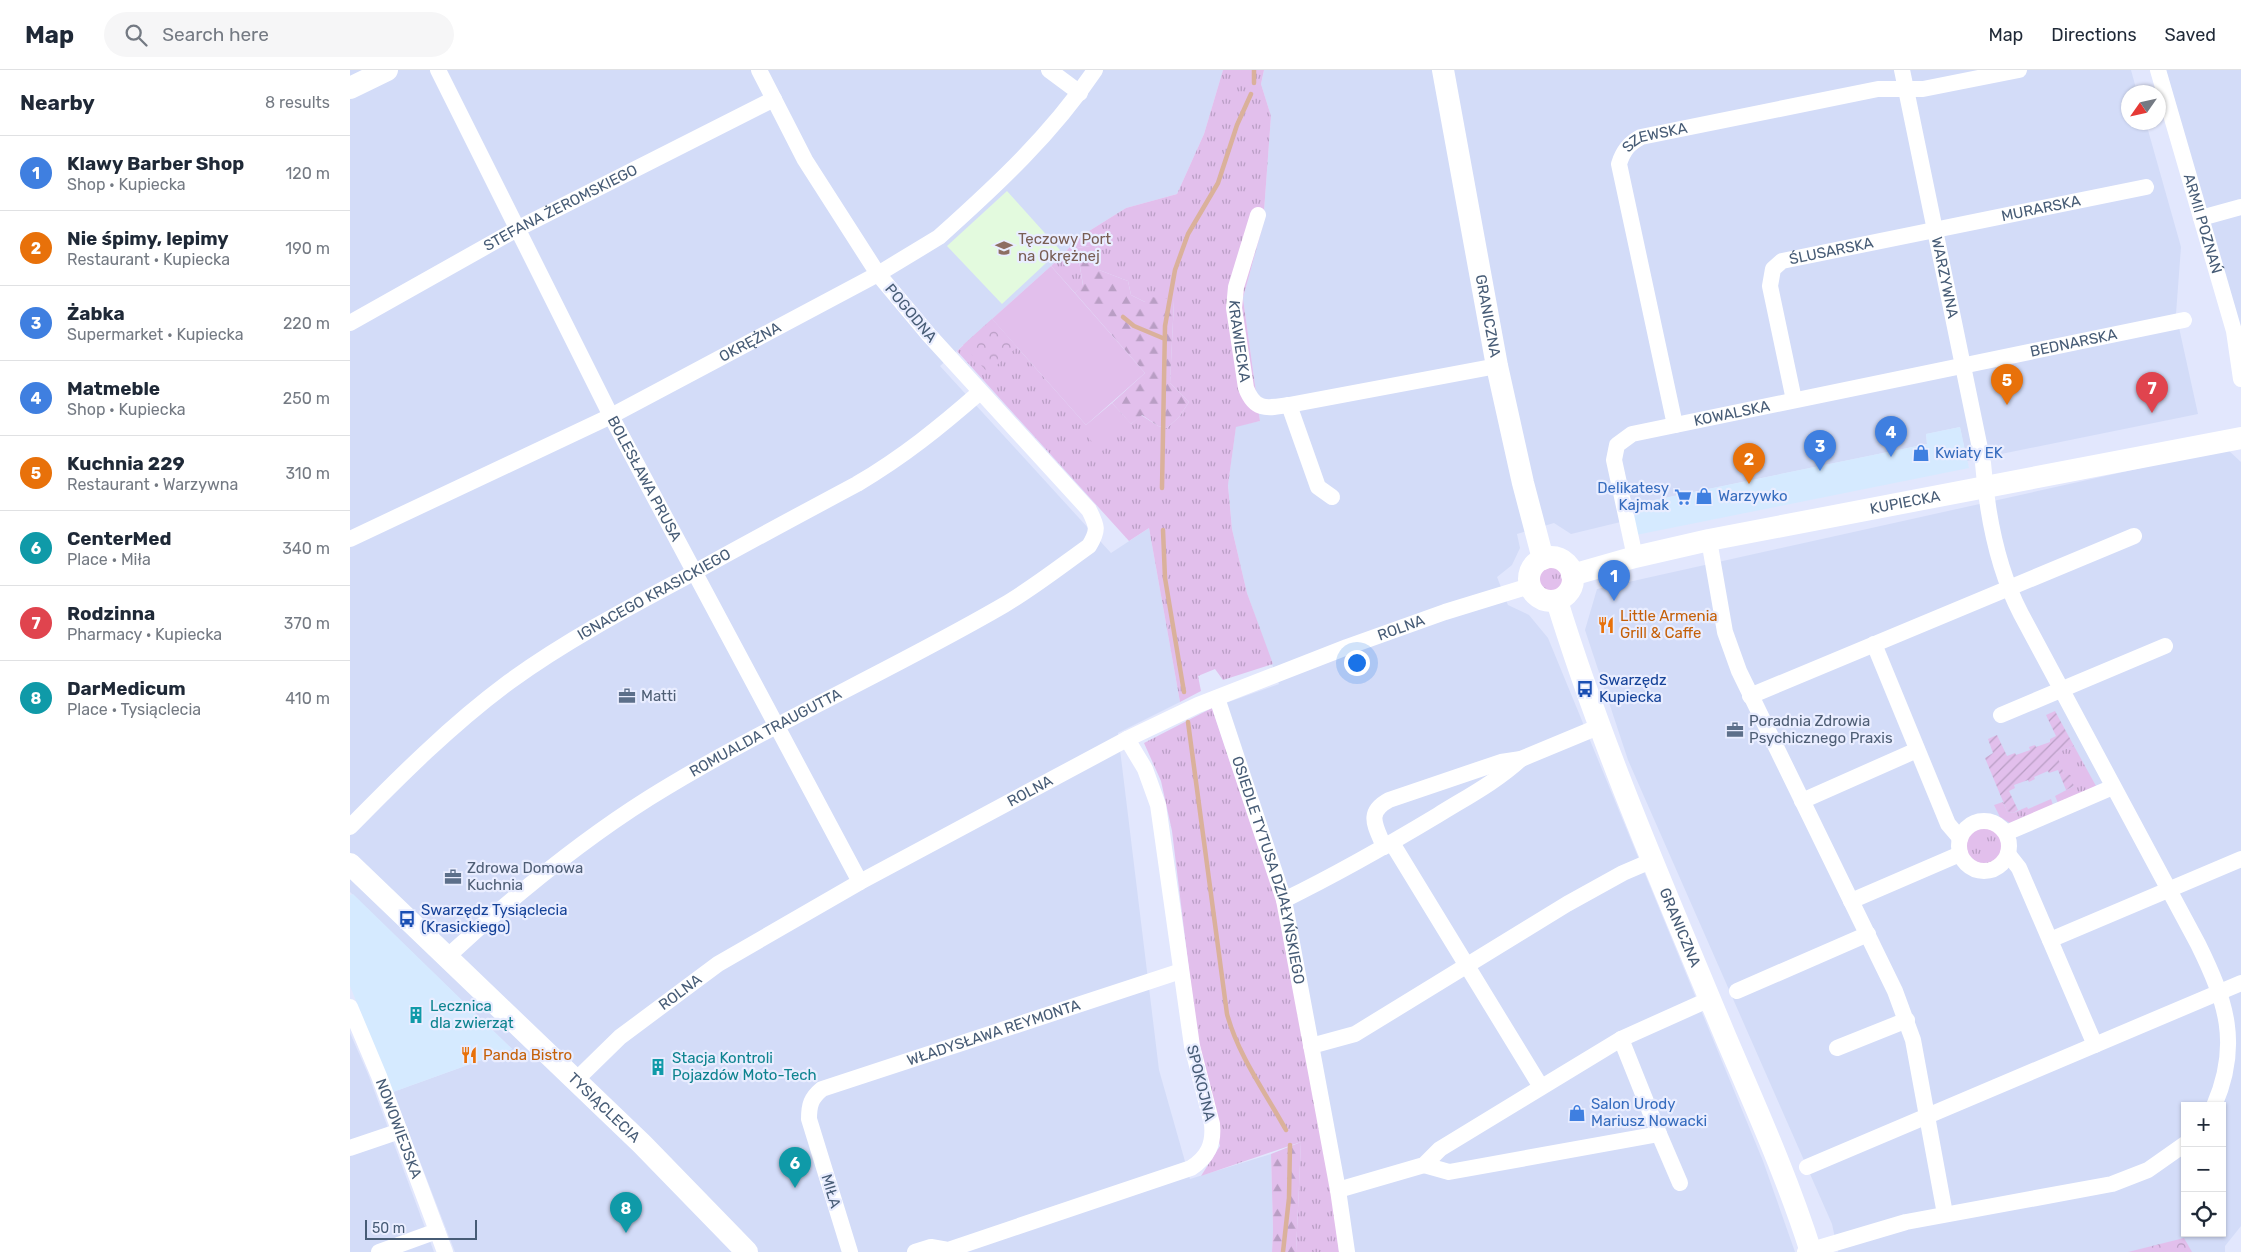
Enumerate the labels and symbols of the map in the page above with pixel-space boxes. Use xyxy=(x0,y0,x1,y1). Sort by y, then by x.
north arrow xyxy=(2121,85,2166,130)
street label: SZEWSKA xyxy=(1618,119,1689,156)
street label: STEFANA ŻEROMSKIEGO xyxy=(480,161,640,255)
street label: ARMII POZNAŃ xyxy=(2180,171,2226,276)
street label: MURARSKA xyxy=(2000,192,2082,225)
place label: Tęczowy Port na Okrężnej xyxy=(1018,230,1111,265)
street label: ŚLUSARSKA xyxy=(1787,234,1875,268)
street label: WARZYWNA xyxy=(1928,235,1962,320)
school or university icon: Tęczowy Port na Okrężnej xyxy=(994,238,1014,258)
street label: GRANICZNA xyxy=(1471,273,1504,359)
street label: POGODNA xyxy=(881,280,941,346)
street label: KRAWIECKA xyxy=(1225,299,1254,383)
street label: OKRĘŻNA xyxy=(716,318,784,366)
street label: BEDNARSKA xyxy=(2029,325,2119,361)
pin: 5 xyxy=(1991,364,2023,405)
pin: 7 xyxy=(2136,372,2168,413)
street label: KOWALSKA xyxy=(1692,397,1771,430)
street label: BOLESŁAWA PRUSA xyxy=(604,413,685,545)
pin: 4 xyxy=(1875,416,1907,457)
pin: 3 xyxy=(1804,430,1836,471)
pin: 2 xyxy=(1733,443,1765,484)
shop icon: Kwiaty EK xyxy=(1911,443,1931,463)
place label: Kwiaty EK xyxy=(1935,444,2003,462)
place label: Delikatesy Kajmak xyxy=(1597,479,1669,514)
shop icon: Warzywko xyxy=(1694,486,1714,506)
supermarket icon: Delikatesy Kajmak xyxy=(1673,487,1693,507)
place label: Warzywko xyxy=(1718,487,1788,505)
street label: KUPIECKA xyxy=(1868,487,1942,518)
street label: IGNACEGO KRASICKIEGO xyxy=(574,545,734,644)
pin: 1 xyxy=(1598,560,1630,601)
place label: Little Armenia Grill & Caffe xyxy=(1620,607,1718,642)
street label: ROLNA xyxy=(1375,611,1427,644)
restaurant icon: Little Armenia Grill & Caffe xyxy=(1596,615,1616,635)
your location xyxy=(1344,650,1370,676)
place label: Swarzędz Kupiecka xyxy=(1599,671,1667,706)
bus stop icon: Swarzędz Kupiecka xyxy=(1575,679,1595,699)
street label: ROMUALDA TRAUGUTTA xyxy=(686,685,844,781)
office icon: Matti xyxy=(617,686,637,706)
place label: Matti xyxy=(641,687,676,705)
place label: Poradnia Zdrowia Psychicznego Praxis xyxy=(1749,712,1893,747)
office icon: Poradnia Zdrowia Psychicznego Praxis xyxy=(1725,720,1745,740)
street label: OSIEDLE TYTUSA DZIAŁYŃSKIEGO xyxy=(1228,754,1308,986)
street label: ROLNA xyxy=(1004,771,1056,810)
place label: Zdrowa Domowa Kuchnia xyxy=(467,859,583,894)
office icon: Zdrowa Domowa Kuchnia xyxy=(443,867,463,887)
street label: GRANICZNA xyxy=(1655,885,1704,970)
place label: Swarzędz Tysiąclecia (Krasickiego) xyxy=(421,901,568,936)
bus stop icon: Swarzędz Tysiąclecia (Krasickiego) xyxy=(397,909,417,929)
street label: ROLNA xyxy=(655,970,705,1014)
street label: WŁADYSŁAWA REYMONTA xyxy=(905,996,1083,1069)
place label: Lecznica dla zwierząt xyxy=(430,997,514,1032)
building icon: Lecznica dla zwierząt xyxy=(406,1005,426,1025)
street label: SPOKOJNA xyxy=(1183,1043,1219,1123)
restaurant icon: Panda Bistro xyxy=(459,1045,479,1065)
place label: Panda Bistro xyxy=(483,1046,572,1064)
place label: Stacja Kontroli Pojazdów Moto-Tech xyxy=(672,1049,817,1084)
building icon: Stacja Kontroli Pojazdów Moto-Tech xyxy=(648,1057,668,1077)
street label: TYSIĄCLECIA xyxy=(564,1069,644,1146)
street label: NOWOWIEJSKA xyxy=(372,1076,426,1181)
place label: Salon Urody Mariusz Nowacki xyxy=(1591,1095,1707,1130)
shop icon: Salon Urody Mariusz Nowacki xyxy=(1567,1103,1587,1123)
pin: 6 xyxy=(779,1147,811,1188)
street label: MIŁA xyxy=(817,1172,845,1210)
pin: 8 xyxy=(610,1192,642,1233)
scale bar xyxy=(365,1217,478,1240)

